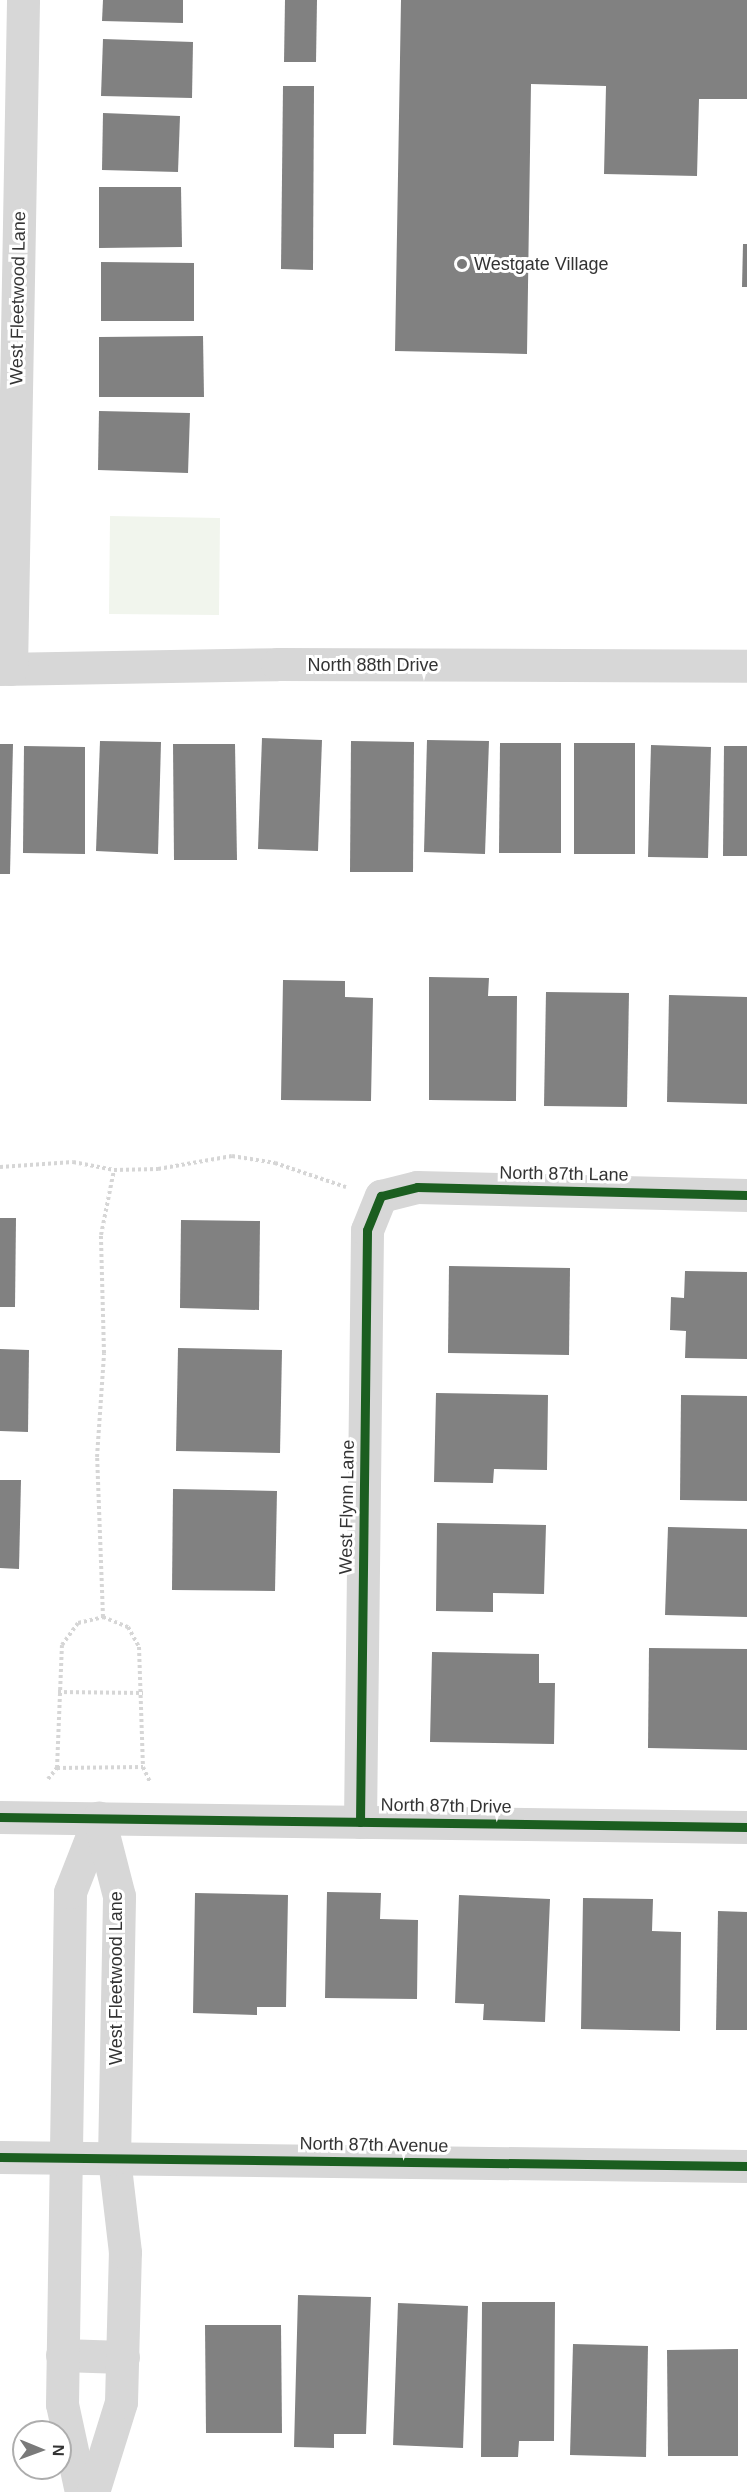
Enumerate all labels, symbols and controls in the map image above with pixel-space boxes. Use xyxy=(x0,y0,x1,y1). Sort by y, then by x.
street label: West Fleetwood Lane xyxy=(6,211,30,385)
place label: Westgate Village xyxy=(474,253,608,275)
marker: Westgate Village xyxy=(455,257,469,271)
street label: North 88th Drive xyxy=(307,654,439,676)
street label: North 87th Lane xyxy=(499,1162,629,1186)
street label: West Flynn Lane xyxy=(335,1439,359,1575)
street label: North 87th Drive xyxy=(380,1794,512,1818)
street label: West Fleetwood Lane xyxy=(105,1891,127,2065)
street label: North 87th Avenue xyxy=(299,2133,449,2157)
north arrow xyxy=(12,2420,72,2480)
text: N xyxy=(50,2444,67,2456)

